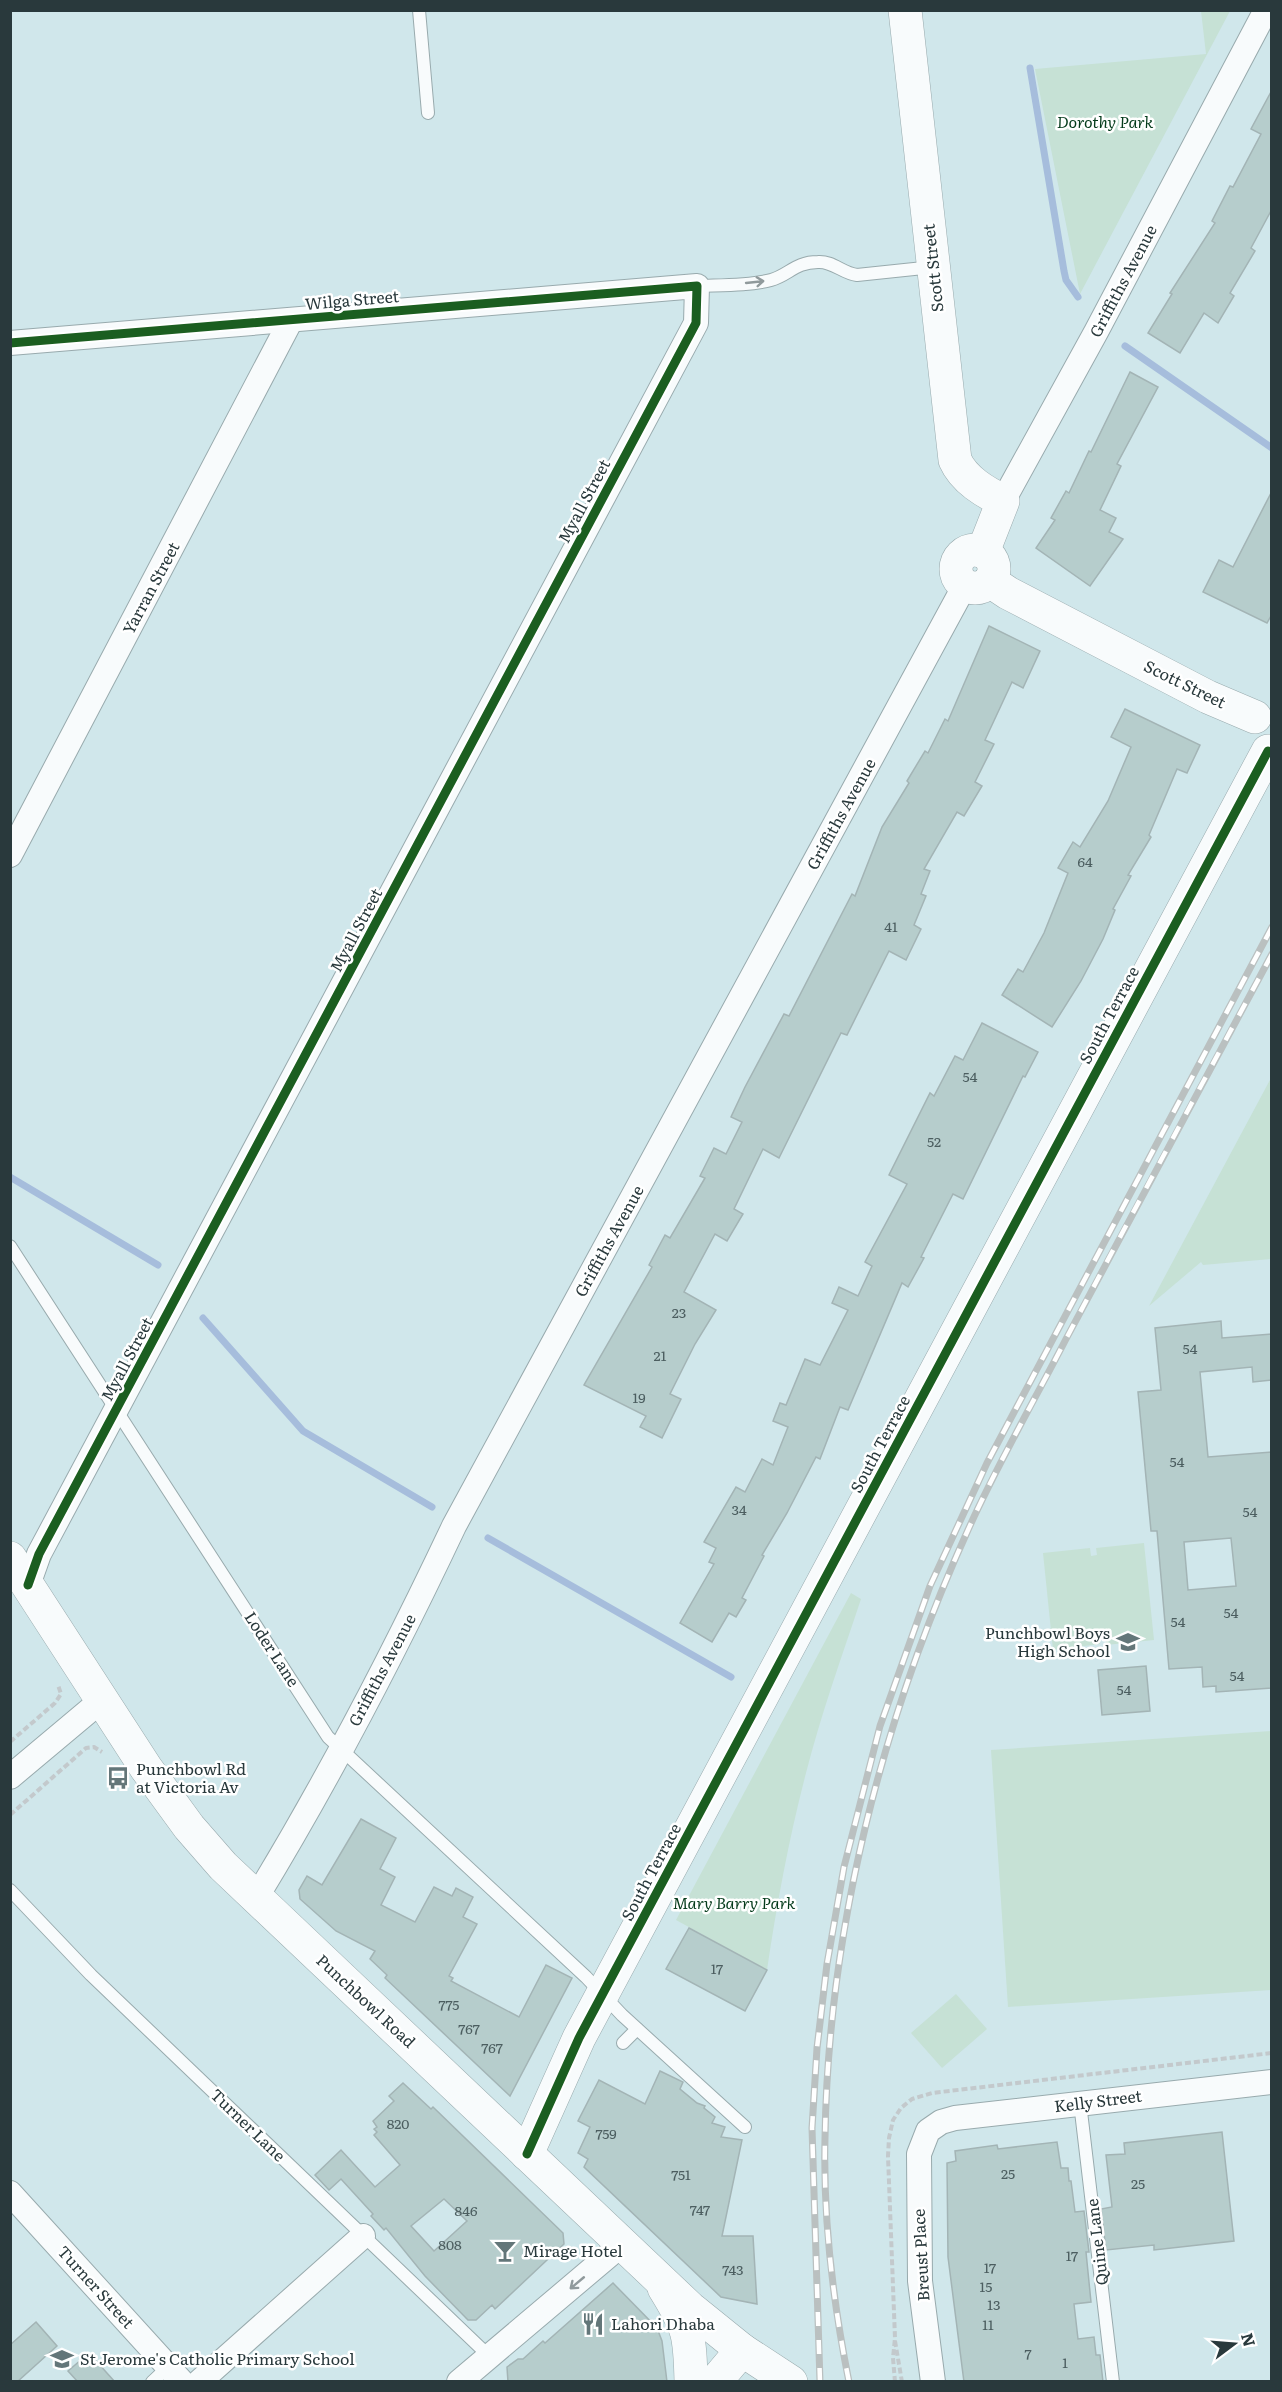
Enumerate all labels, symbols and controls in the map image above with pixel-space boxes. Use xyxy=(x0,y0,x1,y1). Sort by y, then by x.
park label: Dorothy Park xyxy=(1057,109,1153,133)
street label: Griffiths Avenue xyxy=(1082,220,1162,341)
street label: Scott Street xyxy=(915,222,949,313)
one-way arrow xyxy=(745,276,764,287)
street label: Wilga Street xyxy=(304,283,400,315)
street label: Myall Street xyxy=(551,454,616,547)
street label: Yarran Street xyxy=(116,537,185,638)
street label: Scott Street xyxy=(1140,653,1231,714)
street label: Griffiths Avenue xyxy=(800,753,881,874)
house number: 64 xyxy=(1077,851,1093,871)
street label: Myall Street xyxy=(323,883,388,976)
house number: 41 xyxy=(884,916,898,936)
street label: South Terrace xyxy=(1072,961,1144,1068)
house number: 54 xyxy=(963,1066,978,1086)
house number: 52 xyxy=(927,1131,941,1151)
street label: Griffiths Avenue xyxy=(568,1180,649,1301)
house number: 23 xyxy=(672,1302,686,1322)
street label: Myall Street xyxy=(94,1312,159,1405)
house number: 54 xyxy=(1183,1338,1198,1358)
house number: 21 xyxy=(654,1345,667,1365)
house number: 19 xyxy=(632,1387,646,1407)
street label: South Terrace xyxy=(843,1390,915,1497)
house number: 54 xyxy=(1170,1451,1185,1471)
house number: 34 xyxy=(731,1499,747,1519)
house number: 54 xyxy=(1243,1501,1258,1521)
house number: 54 xyxy=(1224,1602,1239,1622)
street label: Loder Lane xyxy=(239,1606,306,1691)
street label: Griffiths Avenue xyxy=(341,1609,421,1730)
house number: 54 xyxy=(1171,1611,1186,1631)
place label: Punchbowl Boys High School xyxy=(985,1620,1110,1662)
school or university icon: Punchbowl Boys High School xyxy=(1115,1629,1141,1655)
house number: 54 xyxy=(1230,1665,1245,1685)
house number: 54 xyxy=(1117,1679,1132,1699)
place label: Punchbowl Rd at Victoria Av xyxy=(136,1756,246,1798)
bus stop icon: Punchbowl Rd at Victoria Av xyxy=(105,1765,131,1791)
street label: South Terrace xyxy=(614,1818,686,1925)
park label: Mary Barry Park xyxy=(673,1890,795,1914)
street label: Punchbowl Road xyxy=(312,1948,422,2053)
house number: 17 xyxy=(711,1958,723,1978)
house number: 775 xyxy=(439,1994,459,2014)
house number: 767 xyxy=(458,2018,480,2038)
house number: 767 xyxy=(481,2037,503,2057)
street label: Turner Lane xyxy=(206,2082,292,2166)
street label: Kelly Street xyxy=(1053,2083,1144,2117)
house number: 820 xyxy=(387,2113,409,2133)
house number: 759 xyxy=(595,2123,617,2143)
house number: 25 xyxy=(1001,2163,1015,2183)
house number: 751 xyxy=(671,2164,691,2184)
house number: 25 xyxy=(1131,2173,1145,2193)
street label: Quine Lane xyxy=(1079,2197,1113,2287)
house number: 747 xyxy=(690,2199,710,2219)
house number: 846 xyxy=(455,2200,478,2220)
street label: Breust Place xyxy=(906,2208,934,2302)
house number: 808 xyxy=(438,2234,462,2254)
bar icon: Mirage Hotel xyxy=(492,2238,518,2264)
place label: Mirage Hotel xyxy=(523,2238,623,2262)
street label: Turner Street xyxy=(53,2240,141,2334)
house number: 17 xyxy=(1066,2245,1078,2265)
house number: 17 xyxy=(984,2257,996,2277)
house number: 743 xyxy=(722,2259,744,2279)
one-way arrow xyxy=(570,2276,585,2290)
house number: 15 xyxy=(980,2276,992,2296)
house number: 13 xyxy=(987,2294,1001,2314)
restaurant icon: Lahori Dhaba xyxy=(580,2311,606,2337)
place label: Lahori Dhaba xyxy=(611,2311,715,2335)
house number: 11 xyxy=(982,2314,994,2334)
north arrow xyxy=(1204,2314,1264,2374)
text: N xyxy=(1236,2330,1263,2349)
house number: 7 xyxy=(1024,2343,1032,2363)
school or university icon: St Jerome's Catholic Primary School xyxy=(49,2346,75,2372)
place label: St Jerome's Catholic Primary School xyxy=(80,2346,355,2370)
house number: 1 xyxy=(1062,2352,1068,2372)

